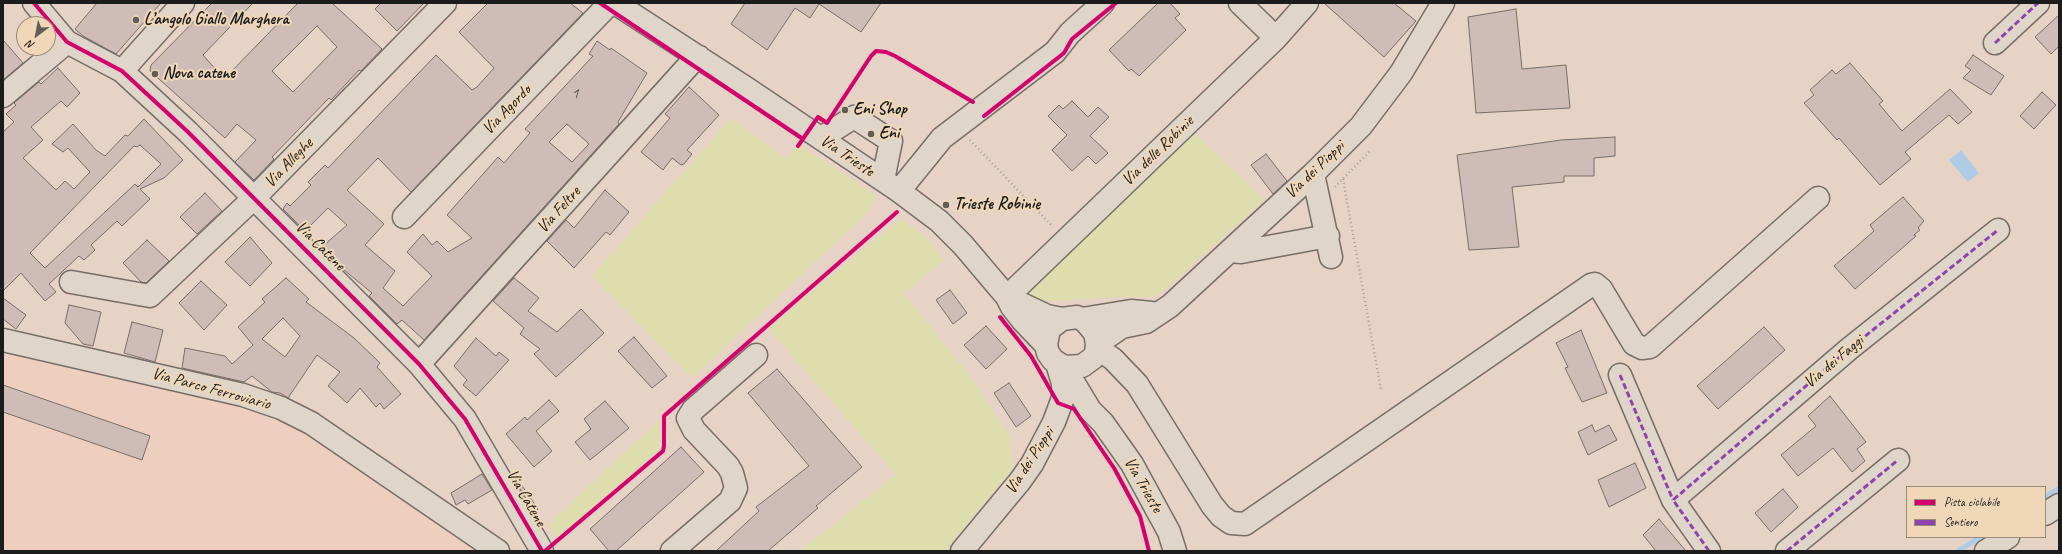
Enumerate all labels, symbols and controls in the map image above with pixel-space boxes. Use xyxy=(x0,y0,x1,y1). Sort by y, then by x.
place label: L’angolo Giallo Marghera xyxy=(144,10,289,30)
marker: L’angolo Giallo Marghera xyxy=(131,15,141,25)
north arrow xyxy=(16,16,56,56)
text: N xyxy=(24,38,37,53)
place label: Nova catene xyxy=(163,64,235,84)
marker: Nova catene xyxy=(150,69,160,79)
street label: Via Agordo xyxy=(478,81,536,139)
house number: 1 xyxy=(572,85,578,103)
place label: Eni Shop xyxy=(853,100,907,120)
marker: Eni Shop xyxy=(840,105,850,115)
street label: Via delle Robinie xyxy=(1118,112,1198,190)
place label: Eni xyxy=(879,124,899,144)
marker: Eni xyxy=(866,129,876,139)
street label: Via Trieste xyxy=(816,131,878,181)
street label: Via Alleghe xyxy=(260,134,318,192)
street label: Via dei Pioppi xyxy=(1281,137,1349,203)
street label: Via Feltre xyxy=(533,182,585,238)
place label: Trieste Robinie xyxy=(954,195,1040,215)
marker: Trieste Robinie xyxy=(941,200,951,210)
street label: Via Catene xyxy=(291,217,349,275)
street label: Via dei Faggi xyxy=(1800,331,1868,393)
street label: Via Parco Ferroviario xyxy=(149,363,273,415)
street label: Via dei Pioppi xyxy=(1001,424,1059,498)
street label: Via Trieste xyxy=(1119,454,1167,516)
street label: Via Catene xyxy=(502,466,550,530)
legend xyxy=(1906,486,2046,538)
text: Pista ciclabile xyxy=(1944,494,1999,510)
text: Sentiero xyxy=(1944,514,1978,530)

